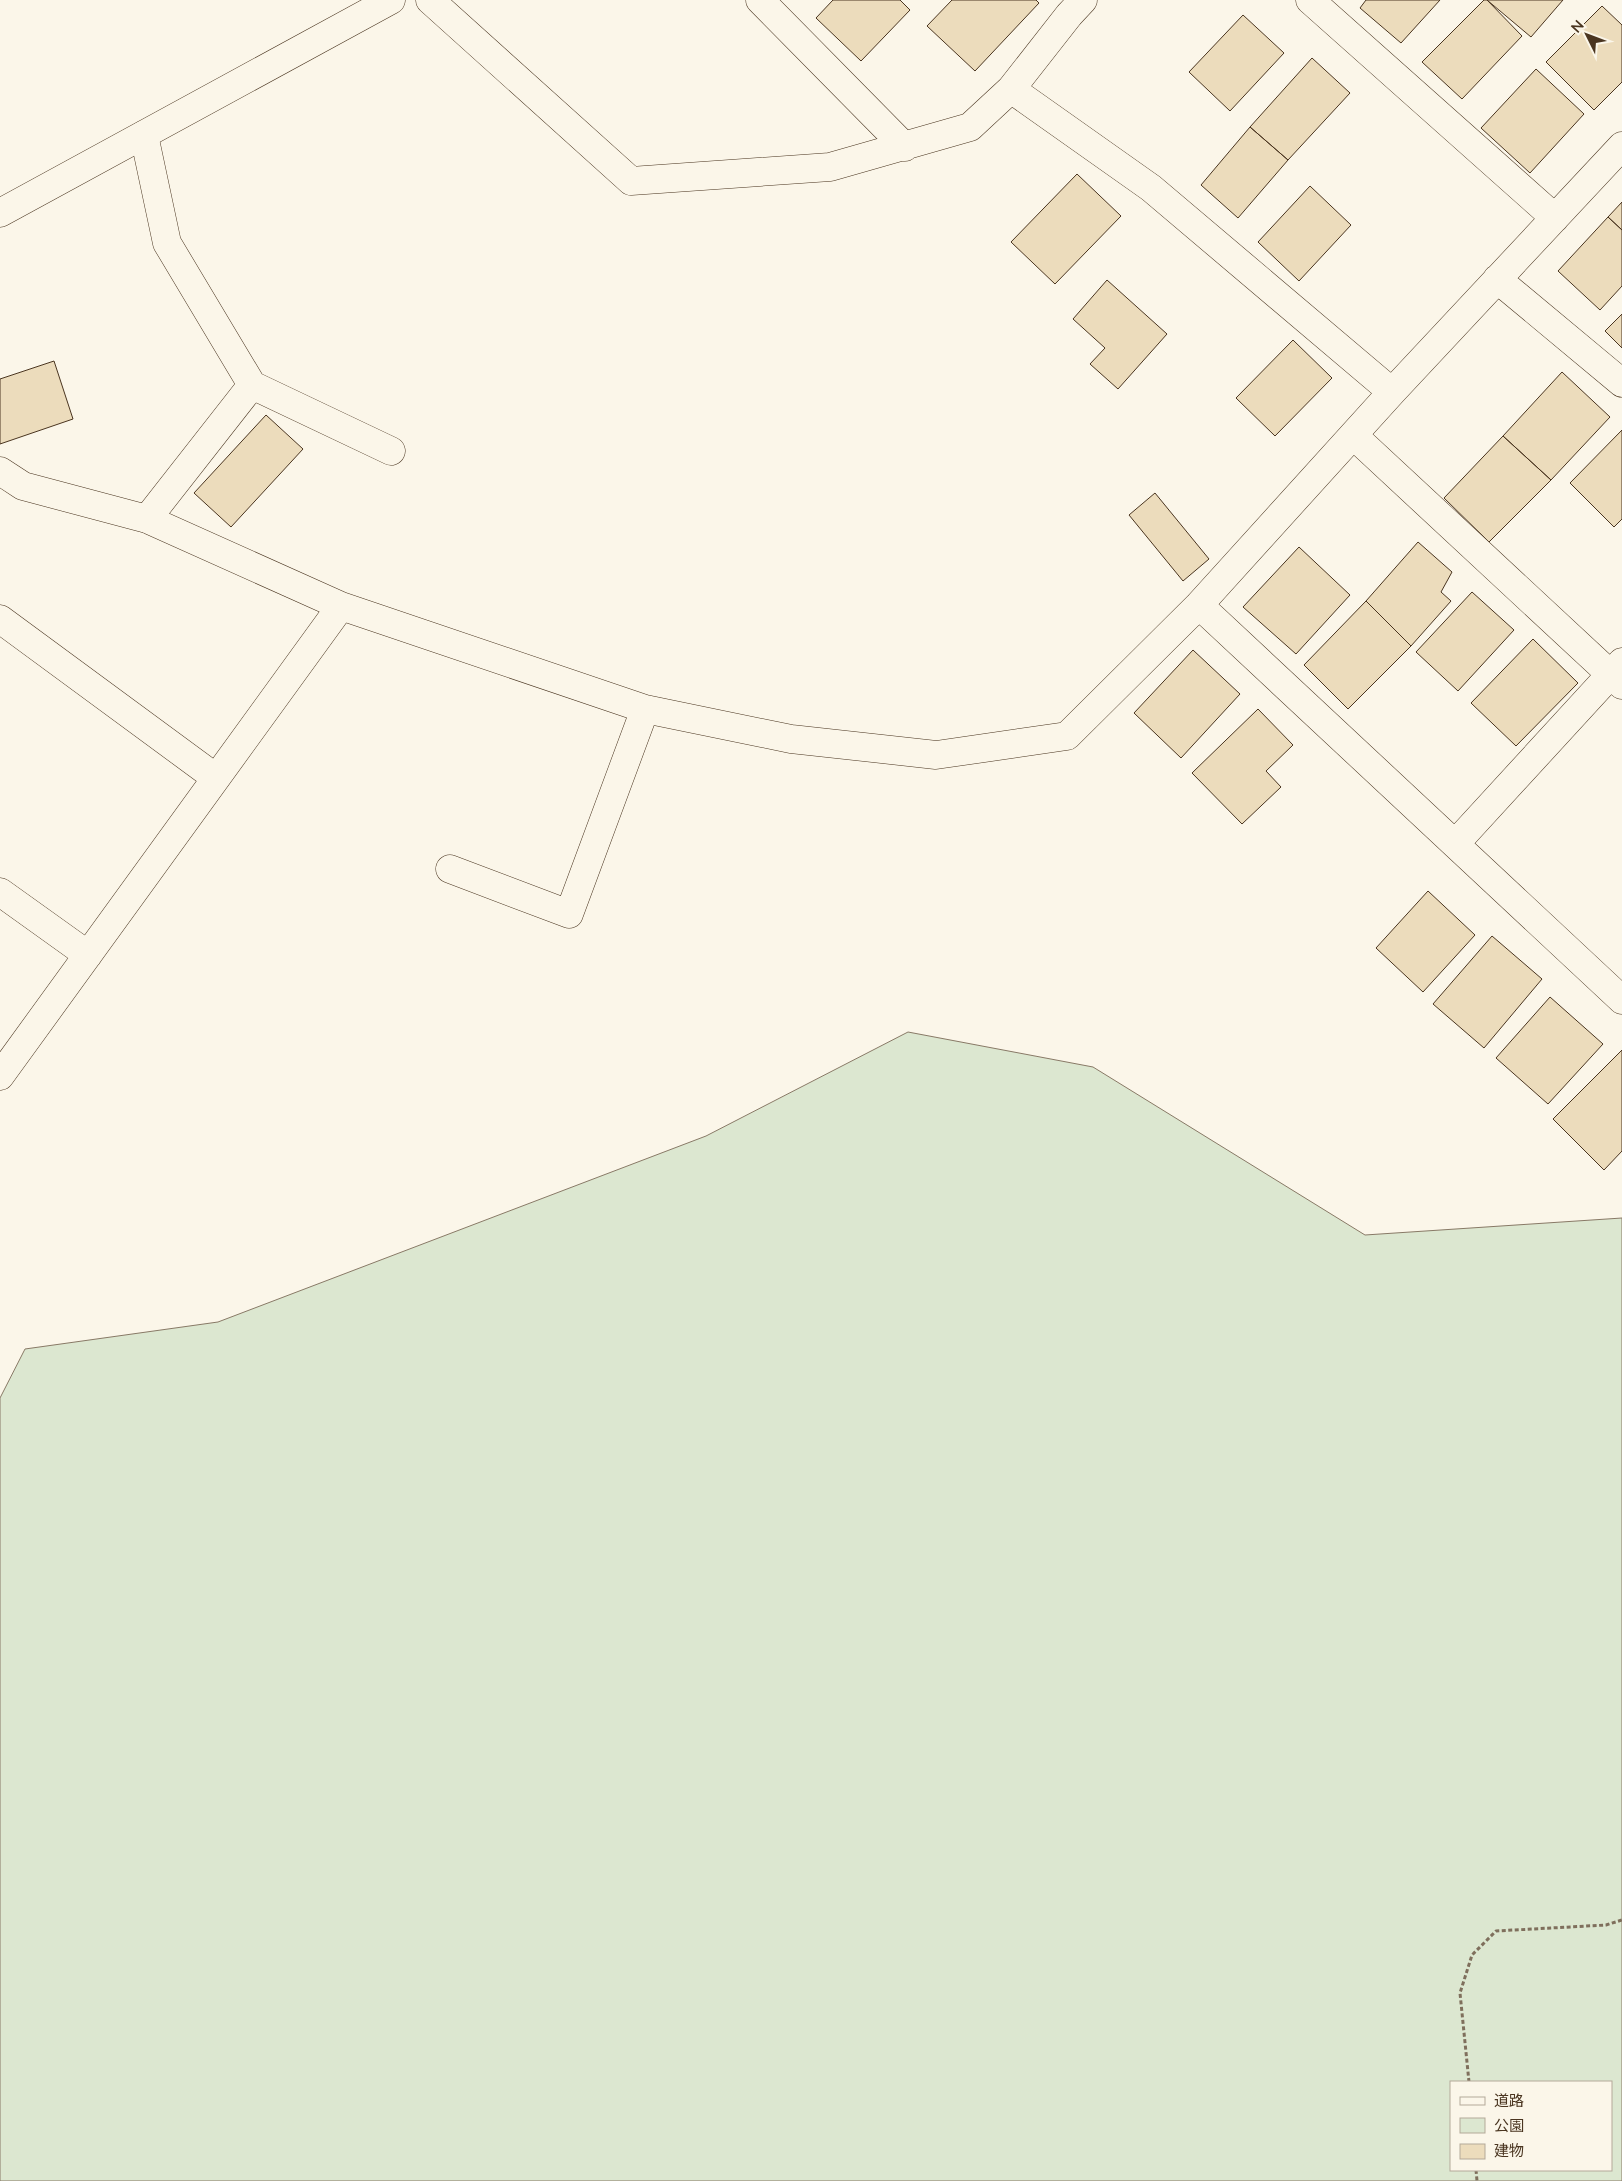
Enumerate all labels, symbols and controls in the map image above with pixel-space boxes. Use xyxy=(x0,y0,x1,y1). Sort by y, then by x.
north arrow xyxy=(1562,10,1612,60)
text: N xyxy=(1567,16,1587,36)
legend xyxy=(1450,2081,1612,2171)
text: 道路 xyxy=(1494,2091,1524,2109)
text: 公園 xyxy=(1494,2116,1524,2134)
text: 建物 xyxy=(1494,2141,1524,2159)

